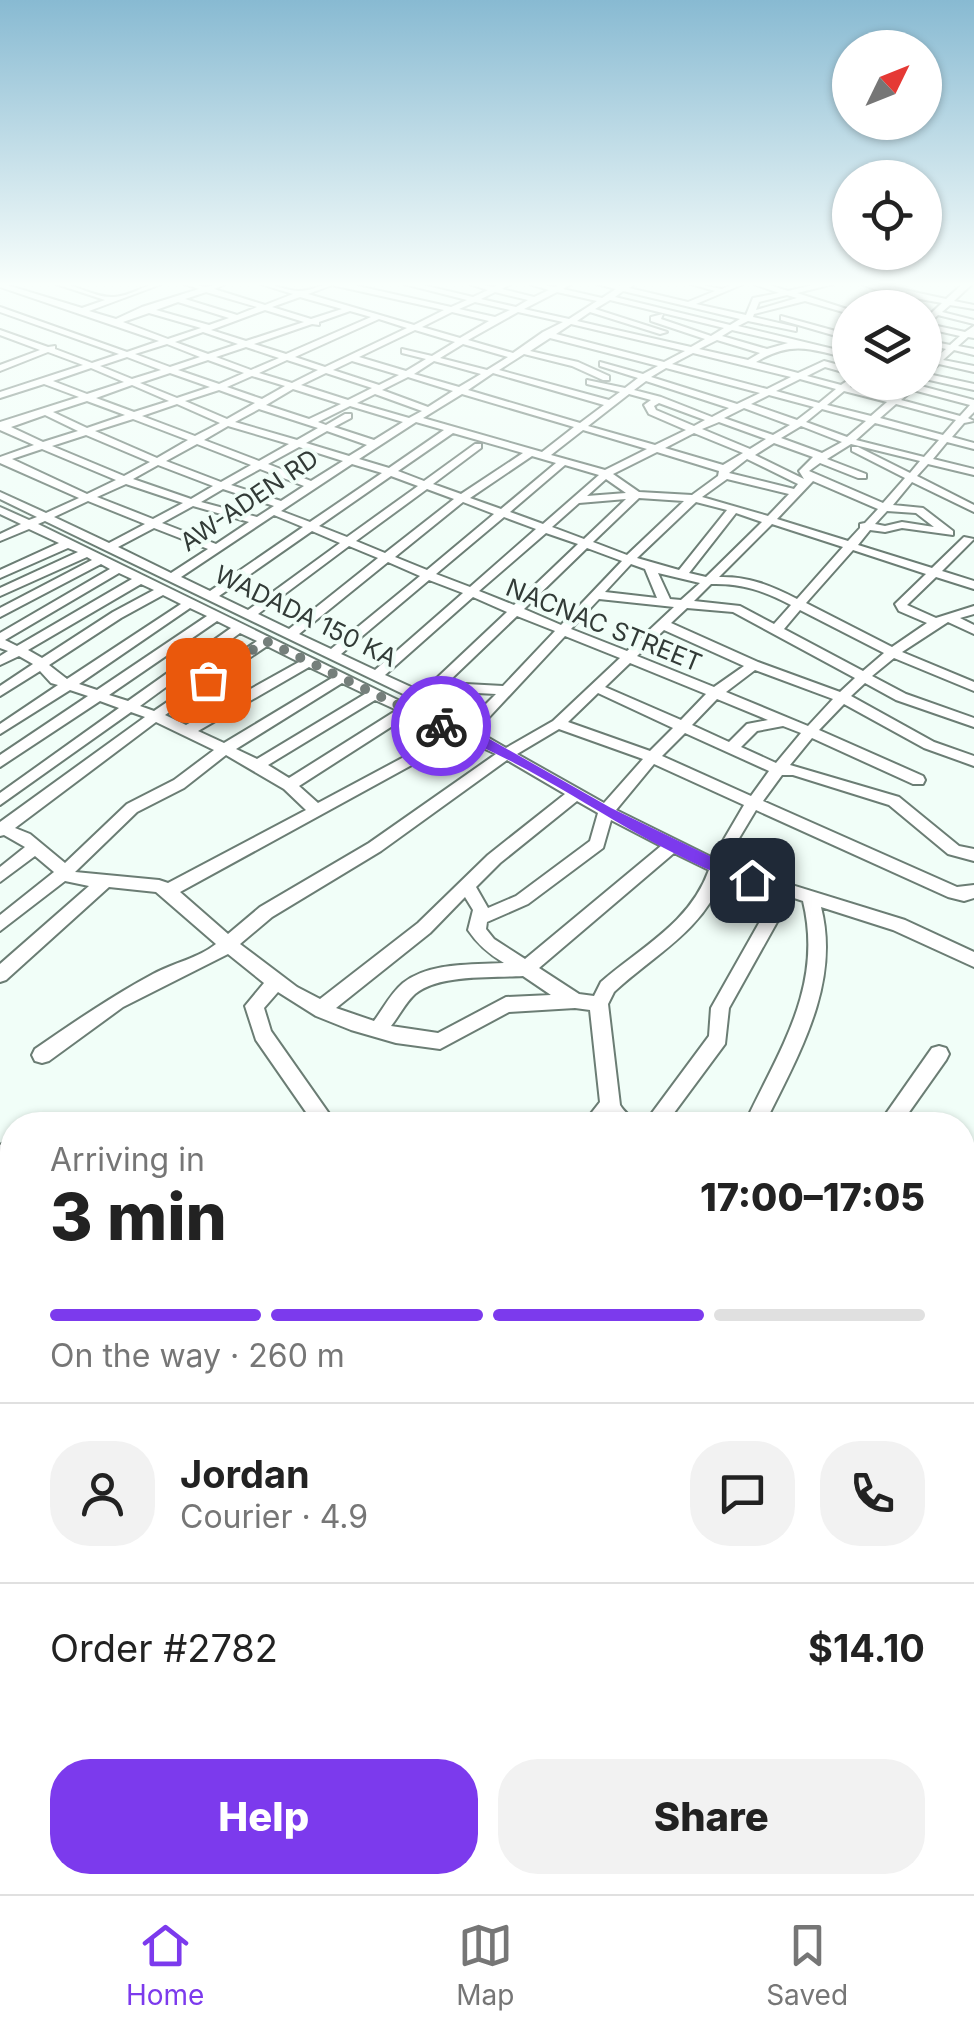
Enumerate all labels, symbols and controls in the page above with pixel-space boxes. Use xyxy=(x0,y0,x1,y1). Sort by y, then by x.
north arrow xyxy=(832,30,942,140)
map controls xyxy=(832,30,942,400)
button: locate xyxy=(832,160,942,270)
button: layers xyxy=(832,290,942,400)
street label: AW-ADEN RD xyxy=(174,443,324,557)
street label: WADADA 150 KA xyxy=(210,559,402,673)
street label: NACNAC STREET xyxy=(502,572,706,678)
pin xyxy=(166,638,251,723)
icon: bag xyxy=(181,653,236,708)
courier xyxy=(391,676,491,776)
icon: bike xyxy=(414,699,469,754)
pin xyxy=(710,838,795,923)
icon: home xyxy=(725,853,780,908)
text: Arriving in xyxy=(50,1140,205,1179)
text: 17:00–17:05 xyxy=(700,1174,925,1220)
text: 3 min xyxy=(50,1177,227,1256)
text: On the way · 260 m xyxy=(50,1336,345,1375)
button: person xyxy=(50,1441,155,1546)
button: chat xyxy=(690,1441,795,1546)
button: phone xyxy=(820,1441,925,1546)
text: Jordan xyxy=(180,1451,310,1497)
text: Courier · 4.9 xyxy=(180,1497,368,1536)
text: Order #2782 xyxy=(50,1625,278,1671)
text: $14.10 xyxy=(808,1625,925,1671)
button: Help xyxy=(50,1759,478,1874)
button: Share xyxy=(498,1759,925,1874)
tab: Home xyxy=(126,1918,204,2012)
tab: Map xyxy=(456,1918,514,2012)
tab: Saved xyxy=(766,1918,848,2012)

